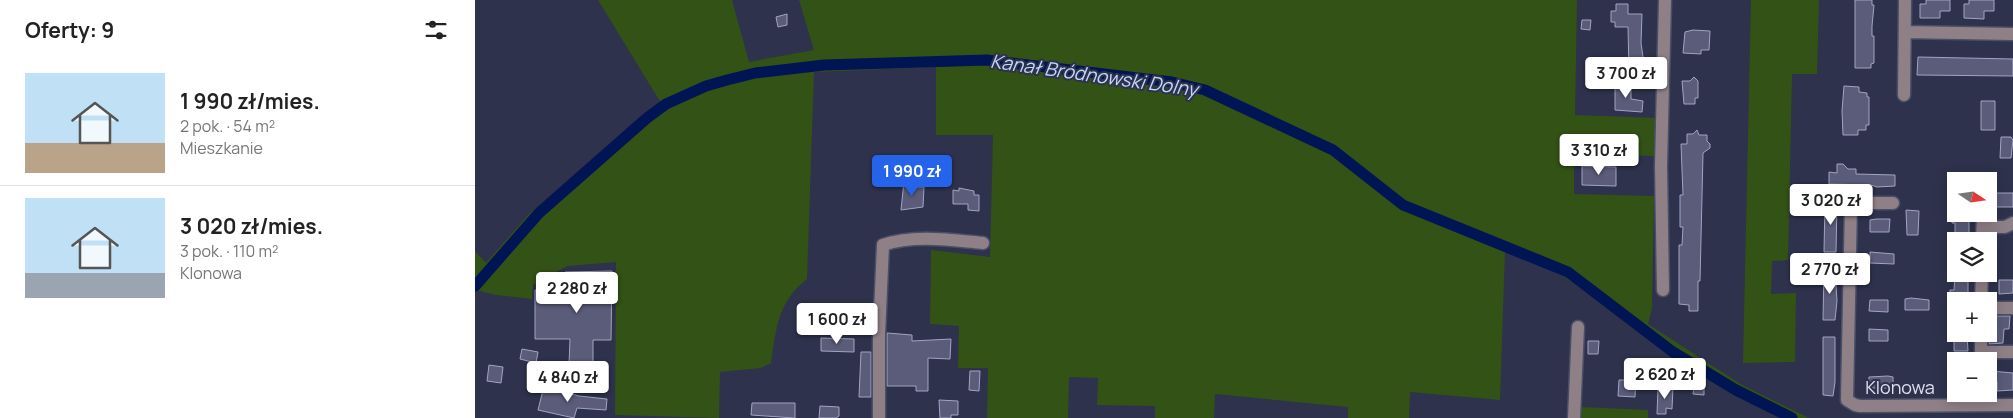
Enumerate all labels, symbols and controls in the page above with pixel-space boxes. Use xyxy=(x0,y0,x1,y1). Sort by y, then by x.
text: Oferty: 9 xyxy=(25,16,114,44)
icon: filters xyxy=(422,16,450,44)
water label: Kanał Bródnowski Dolny xyxy=(989,48,1202,103)
pin: 3 700 zł xyxy=(1574,56,1678,99)
text: 3 700 zł xyxy=(1596,62,1656,84)
text: 1 990 zł/mies. xyxy=(180,87,320,115)
icon: home xyxy=(65,93,125,153)
text: 2 pok. · 54 m² xyxy=(180,115,275,137)
pin: 3 310 zł xyxy=(1547,134,1651,176)
text: Mieszkanie xyxy=(180,137,263,159)
text: 3 310 zł xyxy=(1571,139,1627,161)
pin: 1 990 zł xyxy=(860,154,964,197)
text: 1 990 zł xyxy=(883,160,941,182)
north arrow xyxy=(1947,172,1997,222)
map controls xyxy=(1947,172,1997,402)
pin: 3 020 zł xyxy=(1779,184,1883,226)
text: 3 020 zł xyxy=(1801,189,1861,211)
text: 3 020 zł/mies. xyxy=(180,212,323,240)
icon: home xyxy=(65,218,125,278)
button: layers xyxy=(1947,232,1997,282)
text: 3 pok. · 110 m² xyxy=(180,240,278,262)
pin: 2 770 zł xyxy=(1778,252,1882,295)
text: 2 770 zł xyxy=(1801,258,1859,280)
text: Klonowa xyxy=(180,262,242,284)
pin: 2 280 zł xyxy=(525,272,629,314)
text: 2 280 zł xyxy=(547,277,607,299)
button: + xyxy=(1947,292,1997,342)
pin: 1 600 zł xyxy=(785,302,889,345)
text: 1 600 zł xyxy=(808,308,866,330)
button: − xyxy=(1947,352,1997,402)
pin: 2 620 zł xyxy=(1613,358,1717,400)
pin: 4 840 zł xyxy=(516,360,620,403)
text: 2 620 zł xyxy=(1635,363,1695,385)
text: 4 840 zł xyxy=(538,366,598,388)
street label: Klonowa xyxy=(1865,375,1935,399)

